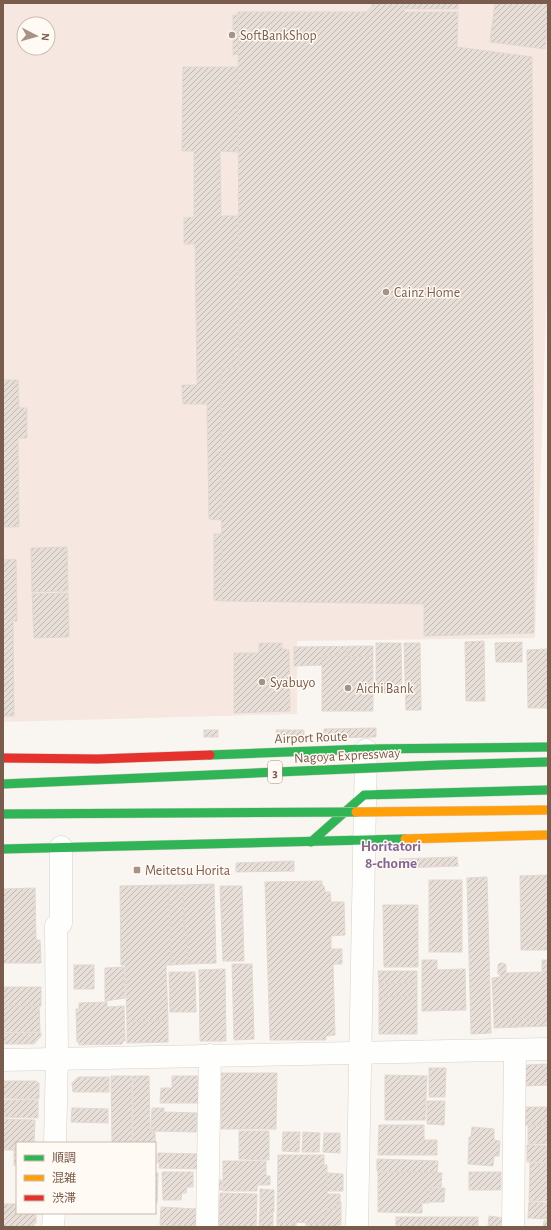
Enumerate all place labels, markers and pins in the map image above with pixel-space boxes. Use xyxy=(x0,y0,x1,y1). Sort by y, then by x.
place label: SoftBankShop xyxy=(240,29,317,43)
marker: SoftBankShop xyxy=(227,30,237,40)
place label: Cainz Home xyxy=(394,286,460,300)
marker: Cainz Home xyxy=(381,287,391,297)
place label: Syabuyo xyxy=(270,676,315,690)
marker: Syabuyo xyxy=(257,677,267,687)
place label: Aichi Bank xyxy=(356,682,414,696)
marker: Aichi Bank xyxy=(343,683,353,693)
place label: Meitetsu Horita xyxy=(145,864,231,878)
marker: Meitetsu Horita xyxy=(132,865,142,875)

